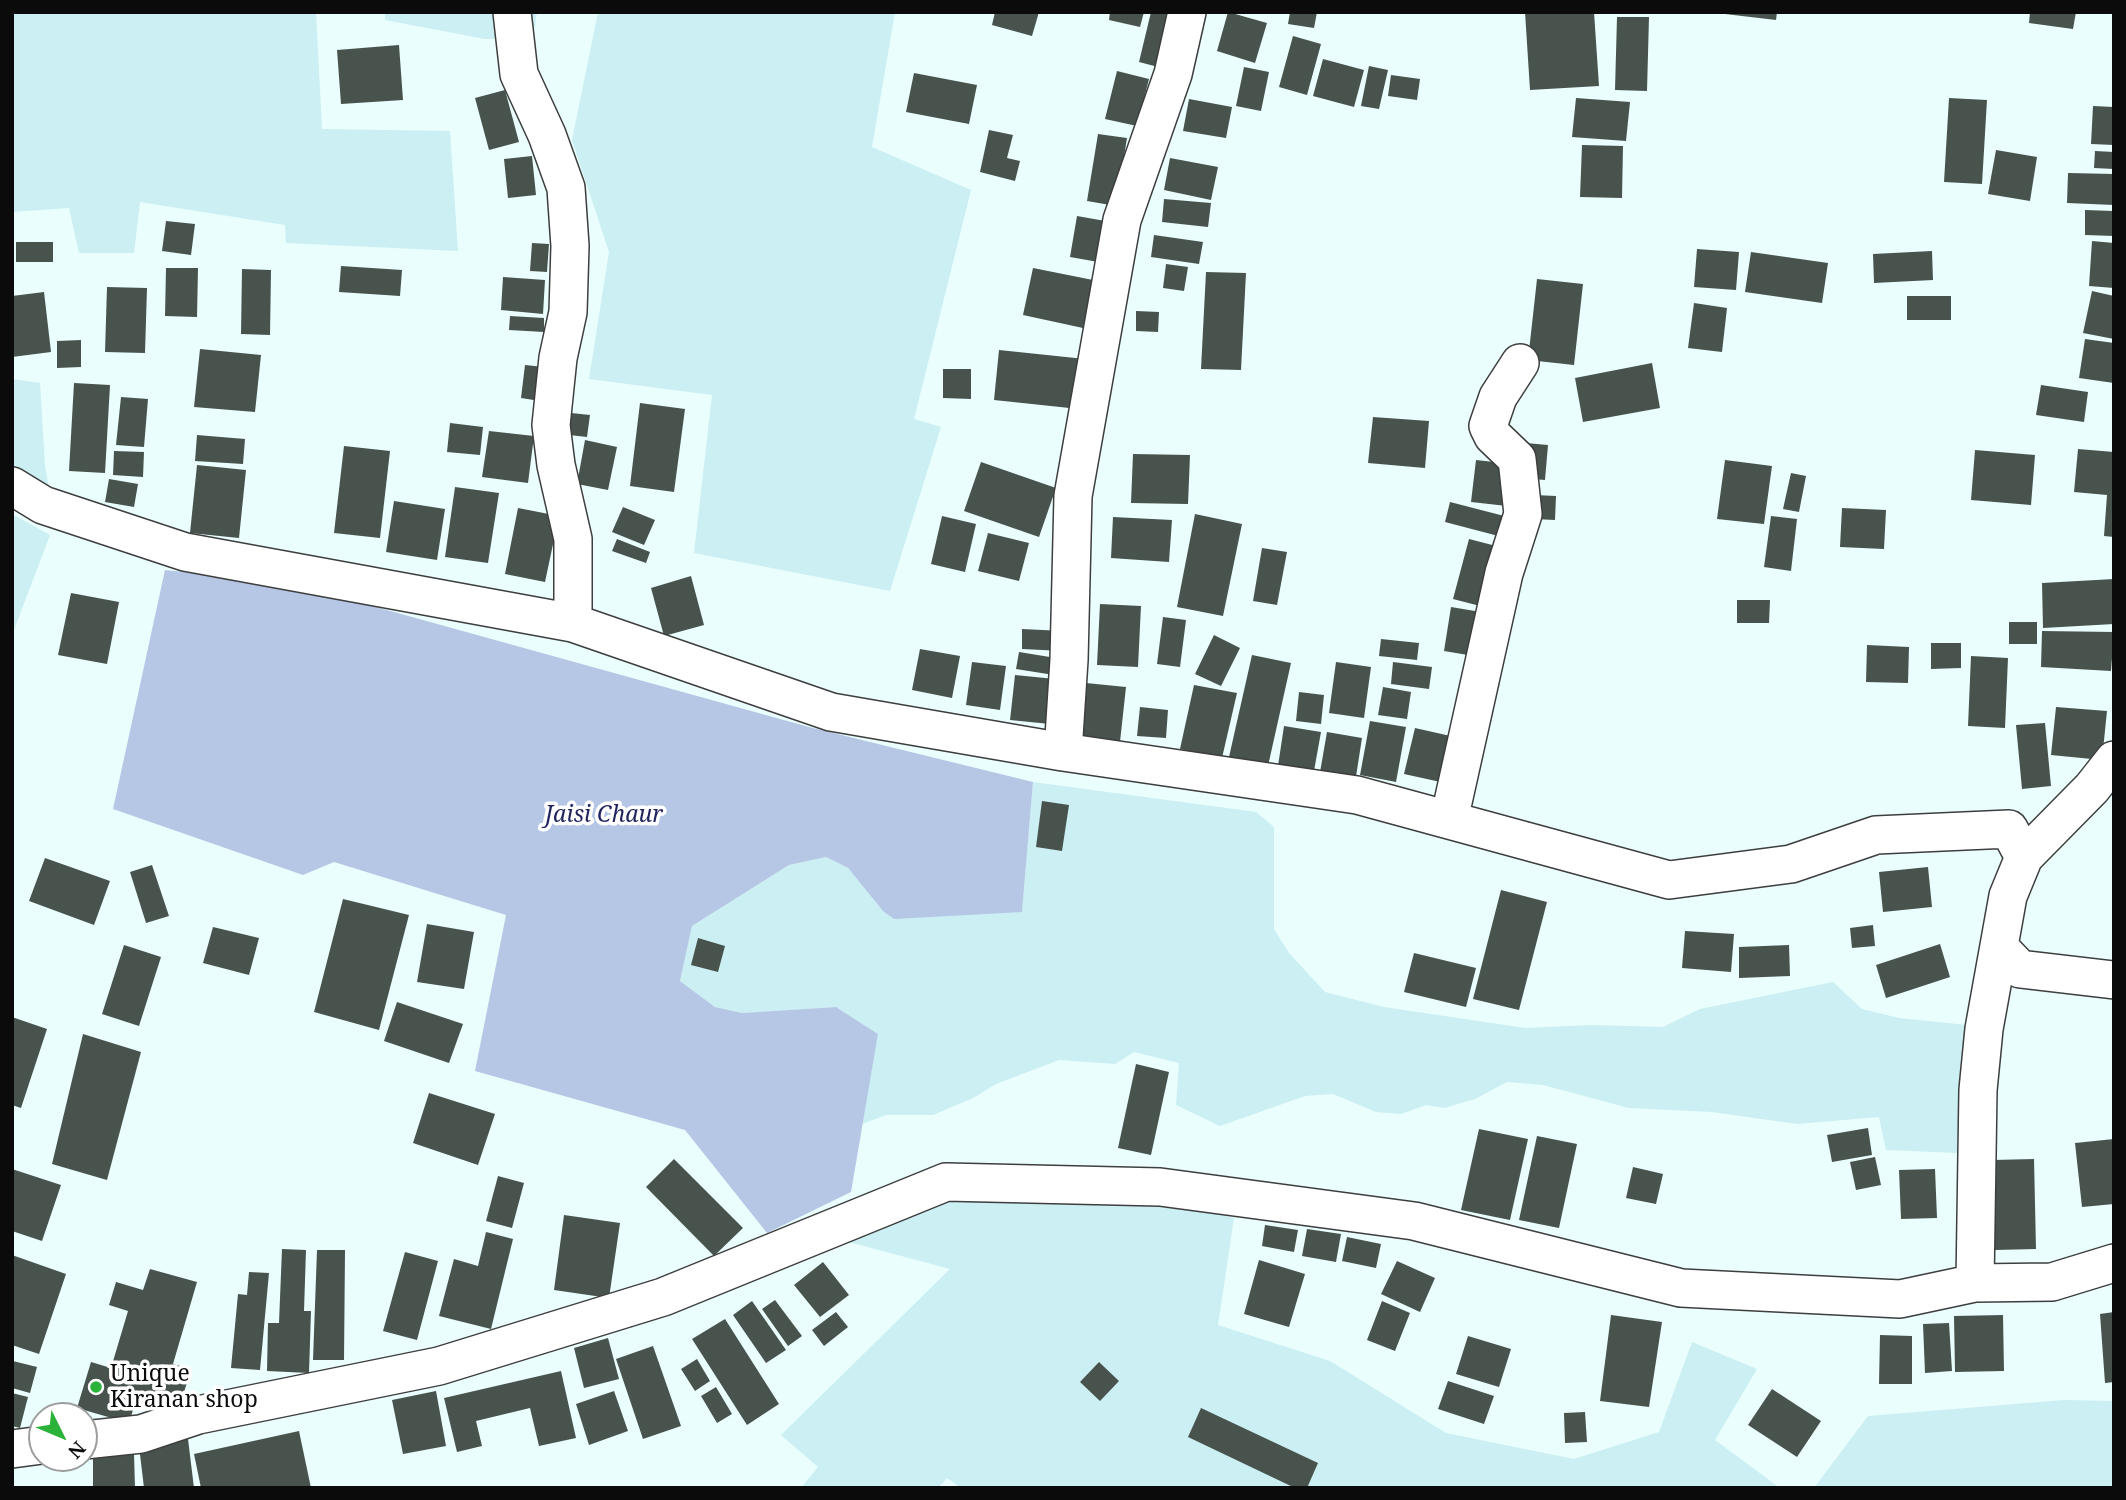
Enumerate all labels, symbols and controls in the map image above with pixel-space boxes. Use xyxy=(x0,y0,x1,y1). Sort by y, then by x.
park label: Jaisi Chaur xyxy=(545,801,663,829)
place label: Unique Kiranan shop xyxy=(110,1360,258,1414)
marker: Unique Kiranan shop xyxy=(88,1379,104,1395)
north arrow xyxy=(28,1402,98,1472)
text: N xyxy=(62,1436,92,1464)

